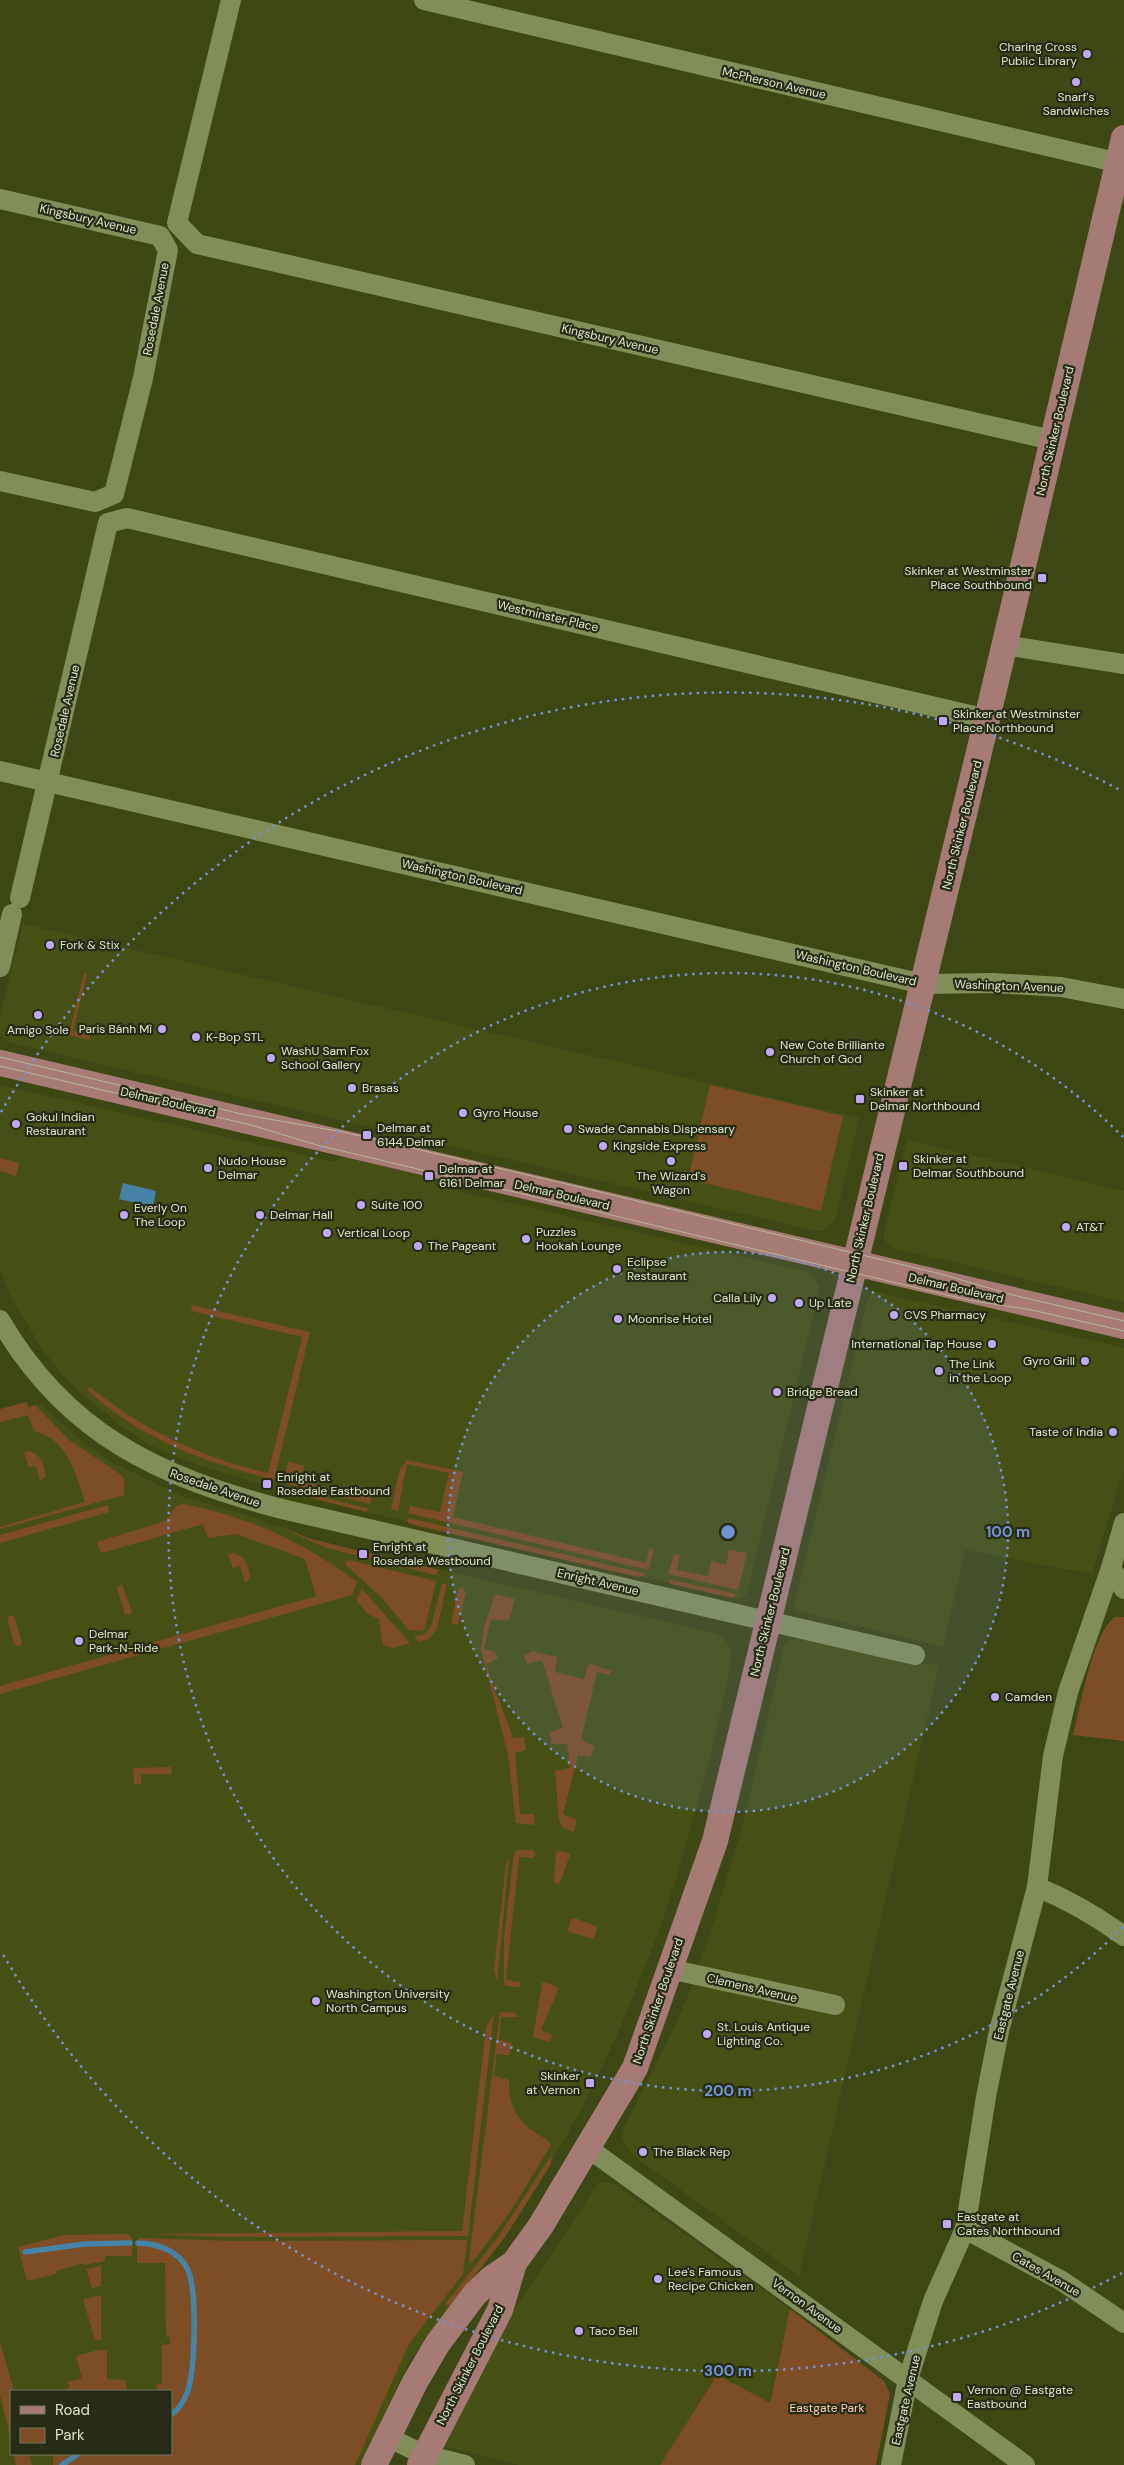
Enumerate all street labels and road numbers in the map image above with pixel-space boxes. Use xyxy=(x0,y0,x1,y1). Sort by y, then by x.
street label: McPherson Avenue xyxy=(721,63,828,103)
street label: Kingsbury Avenue xyxy=(38,200,138,238)
street label: Rosedale Avenue xyxy=(139,261,173,357)
street label: Kingsbury Avenue xyxy=(560,320,660,358)
street label: North Skinker Boulevard xyxy=(1032,365,1078,497)
street label: Westminster Place xyxy=(496,597,600,635)
street label: Rosedale Avenue xyxy=(47,663,83,759)
street label: North Skinker Boulevard xyxy=(938,759,986,891)
street label: Washington Boulevard xyxy=(400,855,524,899)
street label: Washington Boulevard xyxy=(794,946,918,990)
street label: Washington Avenue xyxy=(954,976,1064,996)
street label: Delmar Boulevard xyxy=(119,1083,217,1121)
street label: North Skinker Boulevard xyxy=(842,1152,888,1284)
street label: Delmar Boulevard xyxy=(513,1176,611,1214)
street label: Delmar Boulevard xyxy=(907,1269,1005,1307)
street label: Rosedale Avenue xyxy=(168,1465,262,1511)
street label: North Skinker Boulevard xyxy=(746,1546,794,1678)
street label: Enright Avenue xyxy=(556,1565,641,1599)
street label: North Skinker Boulevard xyxy=(629,1936,687,2066)
street label: Eastgate Avenue xyxy=(990,1948,1028,2042)
street label: Clemens Avenue xyxy=(705,1970,799,2006)
street label: Cates Avenue xyxy=(1009,2248,1083,2300)
street label: Vernon Avenue xyxy=(769,2275,846,2337)
street label: North Skinker Boulevard xyxy=(433,2302,507,2428)
street label: Eastgate Avenue xyxy=(888,2353,924,2447)

